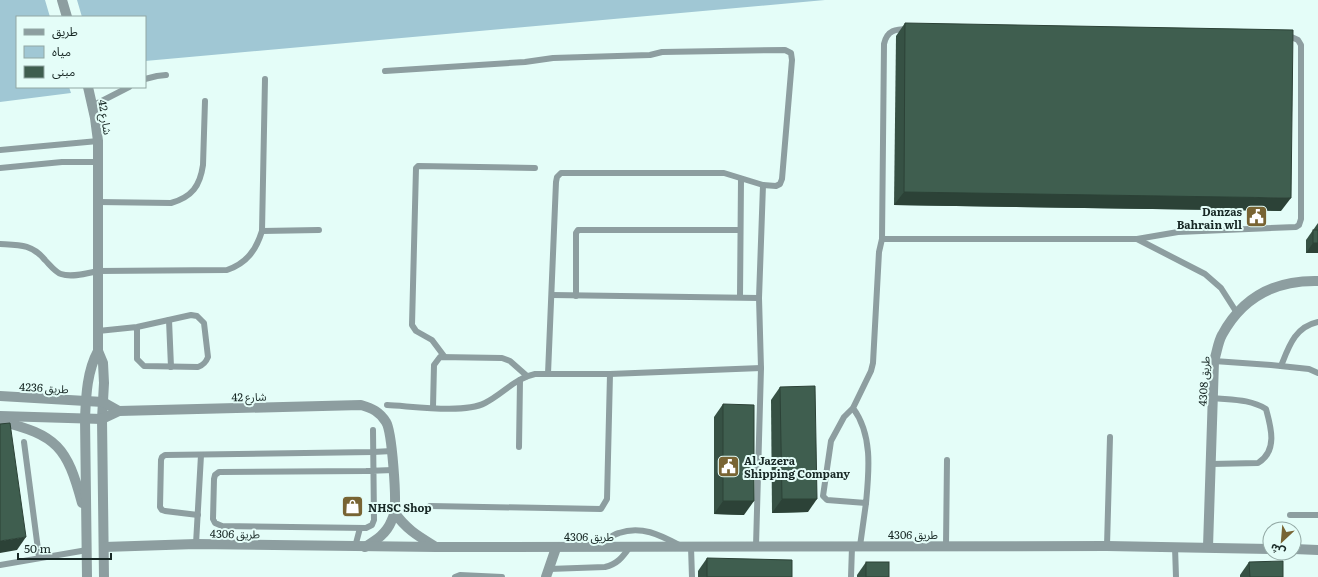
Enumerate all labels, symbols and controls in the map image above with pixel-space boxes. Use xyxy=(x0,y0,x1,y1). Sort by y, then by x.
legend xyxy=(16,16,146,88)
text: طريق xyxy=(52,22,78,40)
text: مياه xyxy=(52,42,71,60)
text: مبنى xyxy=(52,62,75,80)
street label: شارع 42 xyxy=(94,98,117,136)
place label: Danzas Bahrain wll xyxy=(1177,203,1242,232)
public building icon: Danzas Bahrain wll xyxy=(1244,204,1270,230)
street label: طريق 4308 xyxy=(1193,355,1213,407)
street label: طريق 4236 xyxy=(19,378,69,396)
street label: شارع 42 xyxy=(231,388,267,405)
place label: Al Jazera Shipping Company xyxy=(744,452,850,481)
public building icon: Al Jazera Shipping Company xyxy=(716,453,742,479)
shop icon: NHSC Shop xyxy=(339,494,365,520)
place label: NHSC Shop xyxy=(368,499,432,515)
north arrow xyxy=(1262,521,1302,561)
street label: طريق 4306 xyxy=(210,525,260,541)
street label: طريق 4306 xyxy=(888,526,938,542)
street label: طريق 4306 xyxy=(564,528,614,544)
scale bar xyxy=(18,535,111,561)
text: 50 m xyxy=(24,539,51,557)
text: ش xyxy=(1267,540,1287,561)

